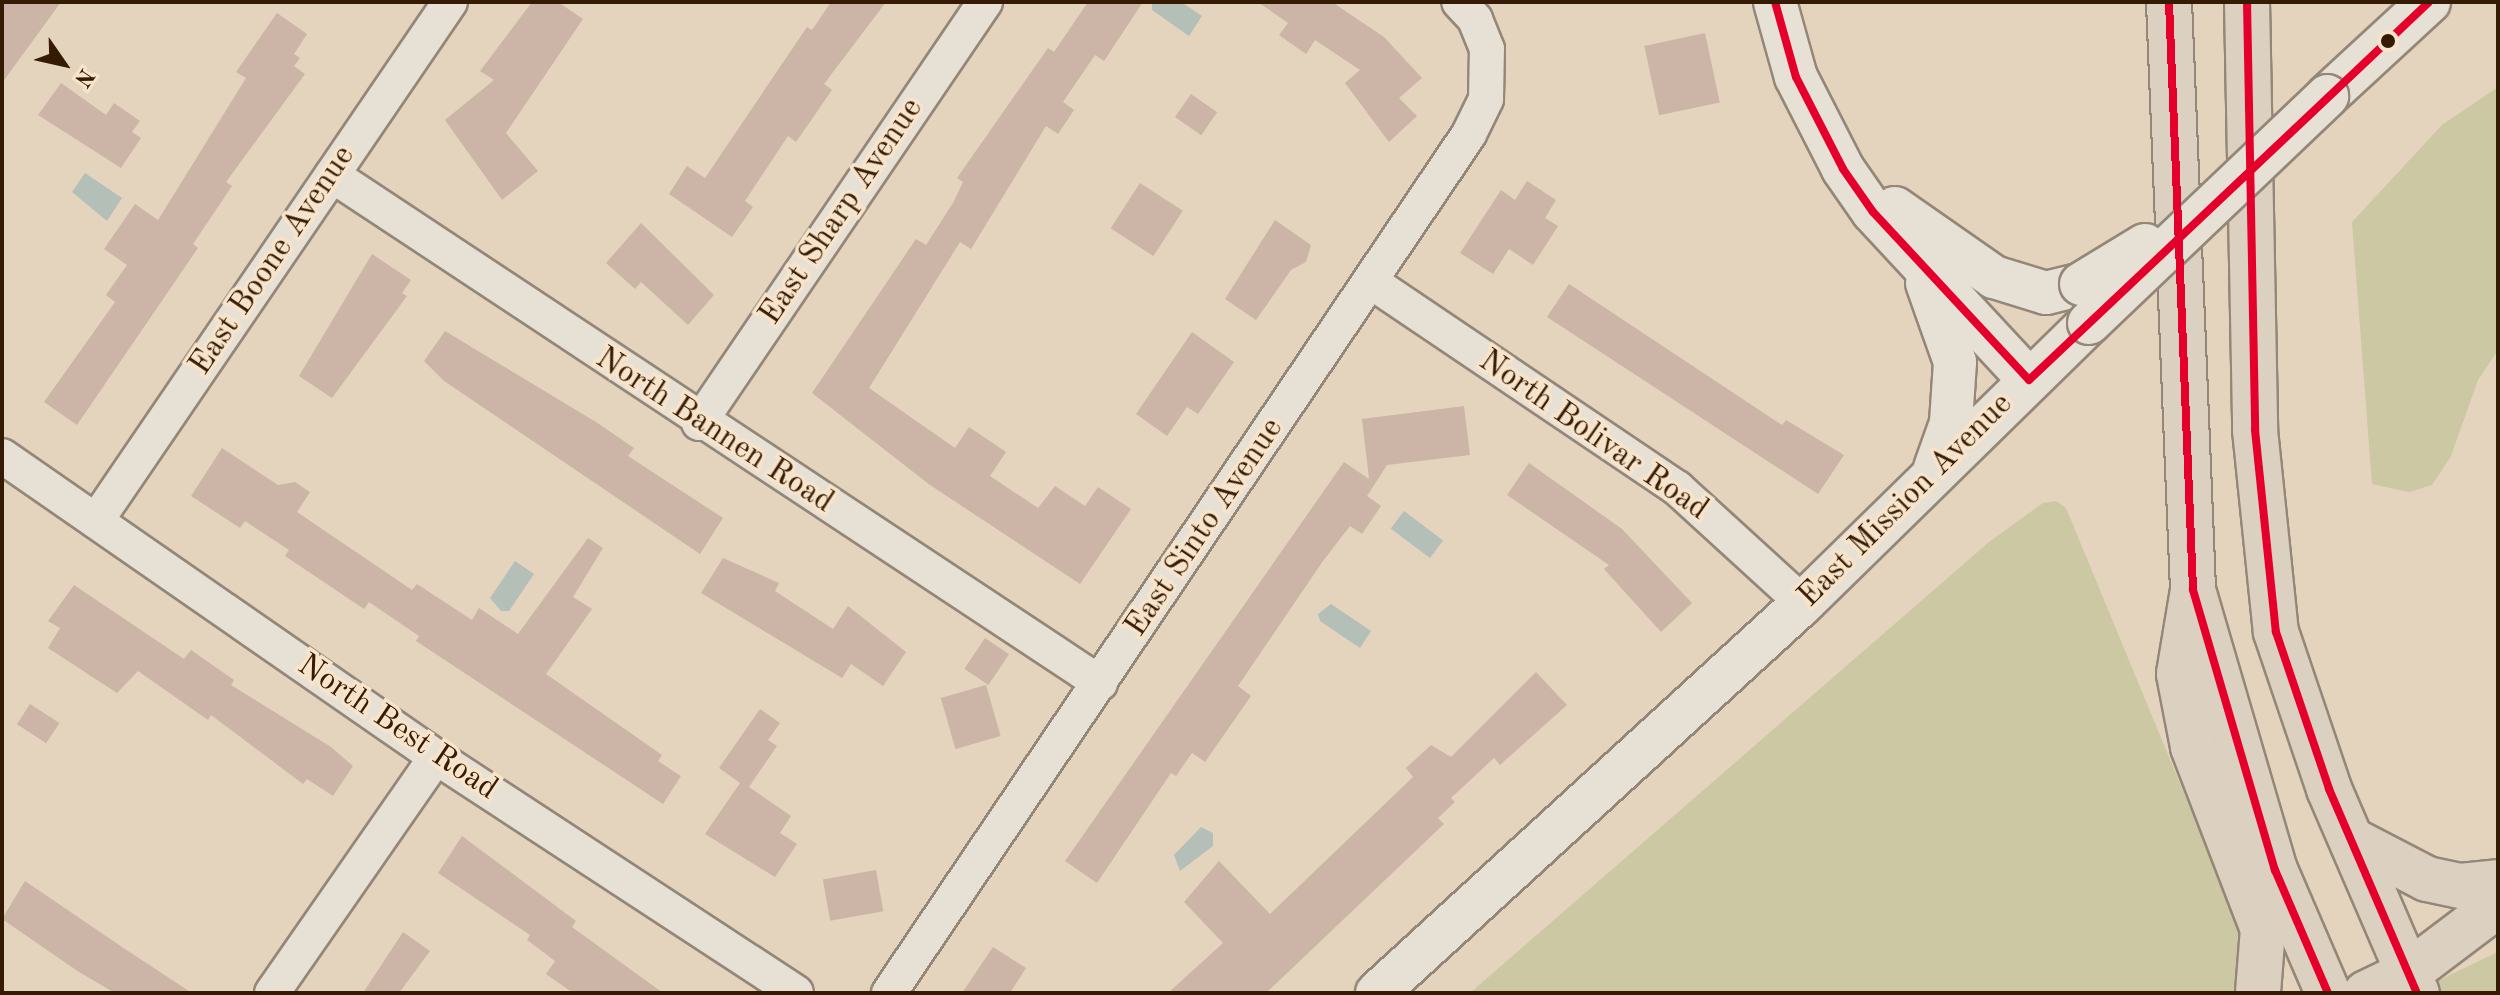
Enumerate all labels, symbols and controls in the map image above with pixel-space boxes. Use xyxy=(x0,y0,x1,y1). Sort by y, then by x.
north arrow xyxy=(24,24,104,104)
unlabelled marker xyxy=(2380,33,2396,49)
text: N xyxy=(70,64,98,91)
street label: East Sharp Avenue xyxy=(752,91,932,333)
street label: East Boone Avenue xyxy=(182,139,364,383)
street label: North Bannen Road xyxy=(588,340,840,522)
street label: North Bolivar Road xyxy=(1471,342,1715,530)
street label: East Mission Avenue xyxy=(1791,386,2021,616)
street label: East Sinto Avenue xyxy=(1118,411,1292,645)
street label: North Best Road xyxy=(290,647,504,809)

